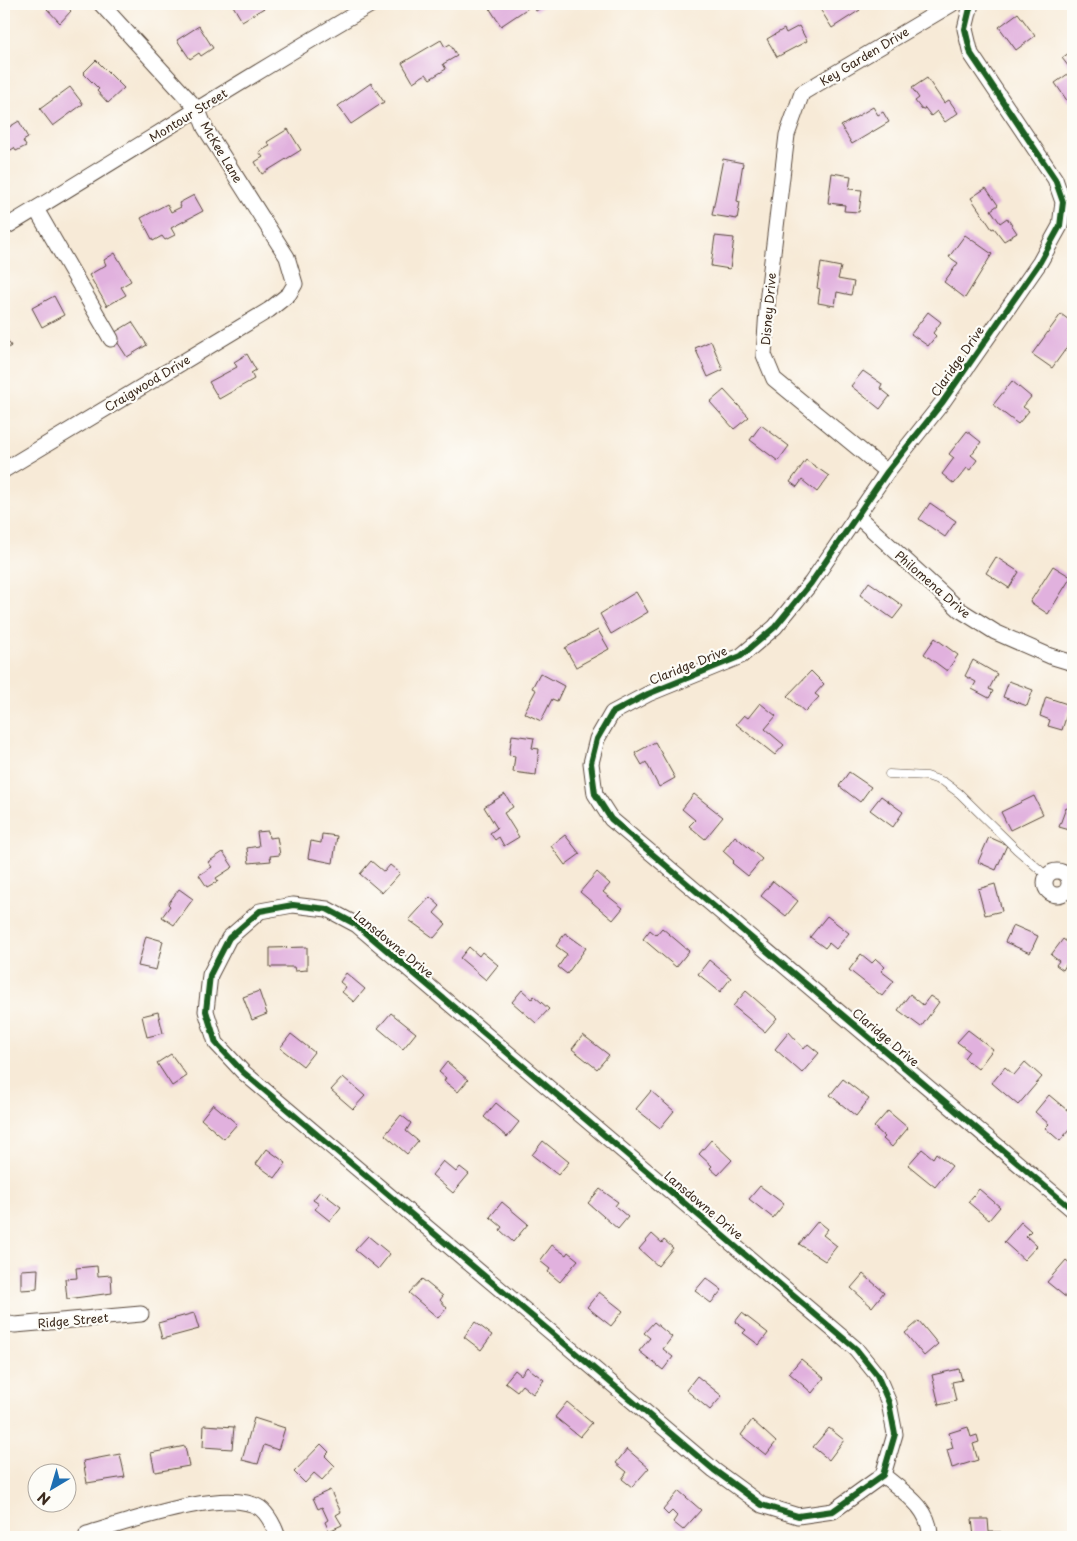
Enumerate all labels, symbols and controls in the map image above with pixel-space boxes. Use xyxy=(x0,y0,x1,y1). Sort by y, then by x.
street label: Key Garden Drive xyxy=(816,22,912,90)
street label: Montour Street xyxy=(145,84,231,146)
street label: McKee Lane xyxy=(197,118,248,186)
street label: Disney Drive xyxy=(756,272,780,346)
street label: Claridge Drive xyxy=(926,322,988,400)
street label: Craigwood Drive xyxy=(101,350,193,416)
street label: Philomena Drive xyxy=(891,546,975,622)
street label: Claridge Drive xyxy=(646,641,730,689)
street label: Lansdowne Drive xyxy=(350,906,438,982)
street label: Claridge Drive xyxy=(849,1004,923,1070)
street label: Lansdowne Drive xyxy=(661,1167,747,1243)
street label: Ridge Street xyxy=(37,1308,109,1332)
north arrow xyxy=(28,1464,78,1514)
text: N xyxy=(33,1487,55,1510)

